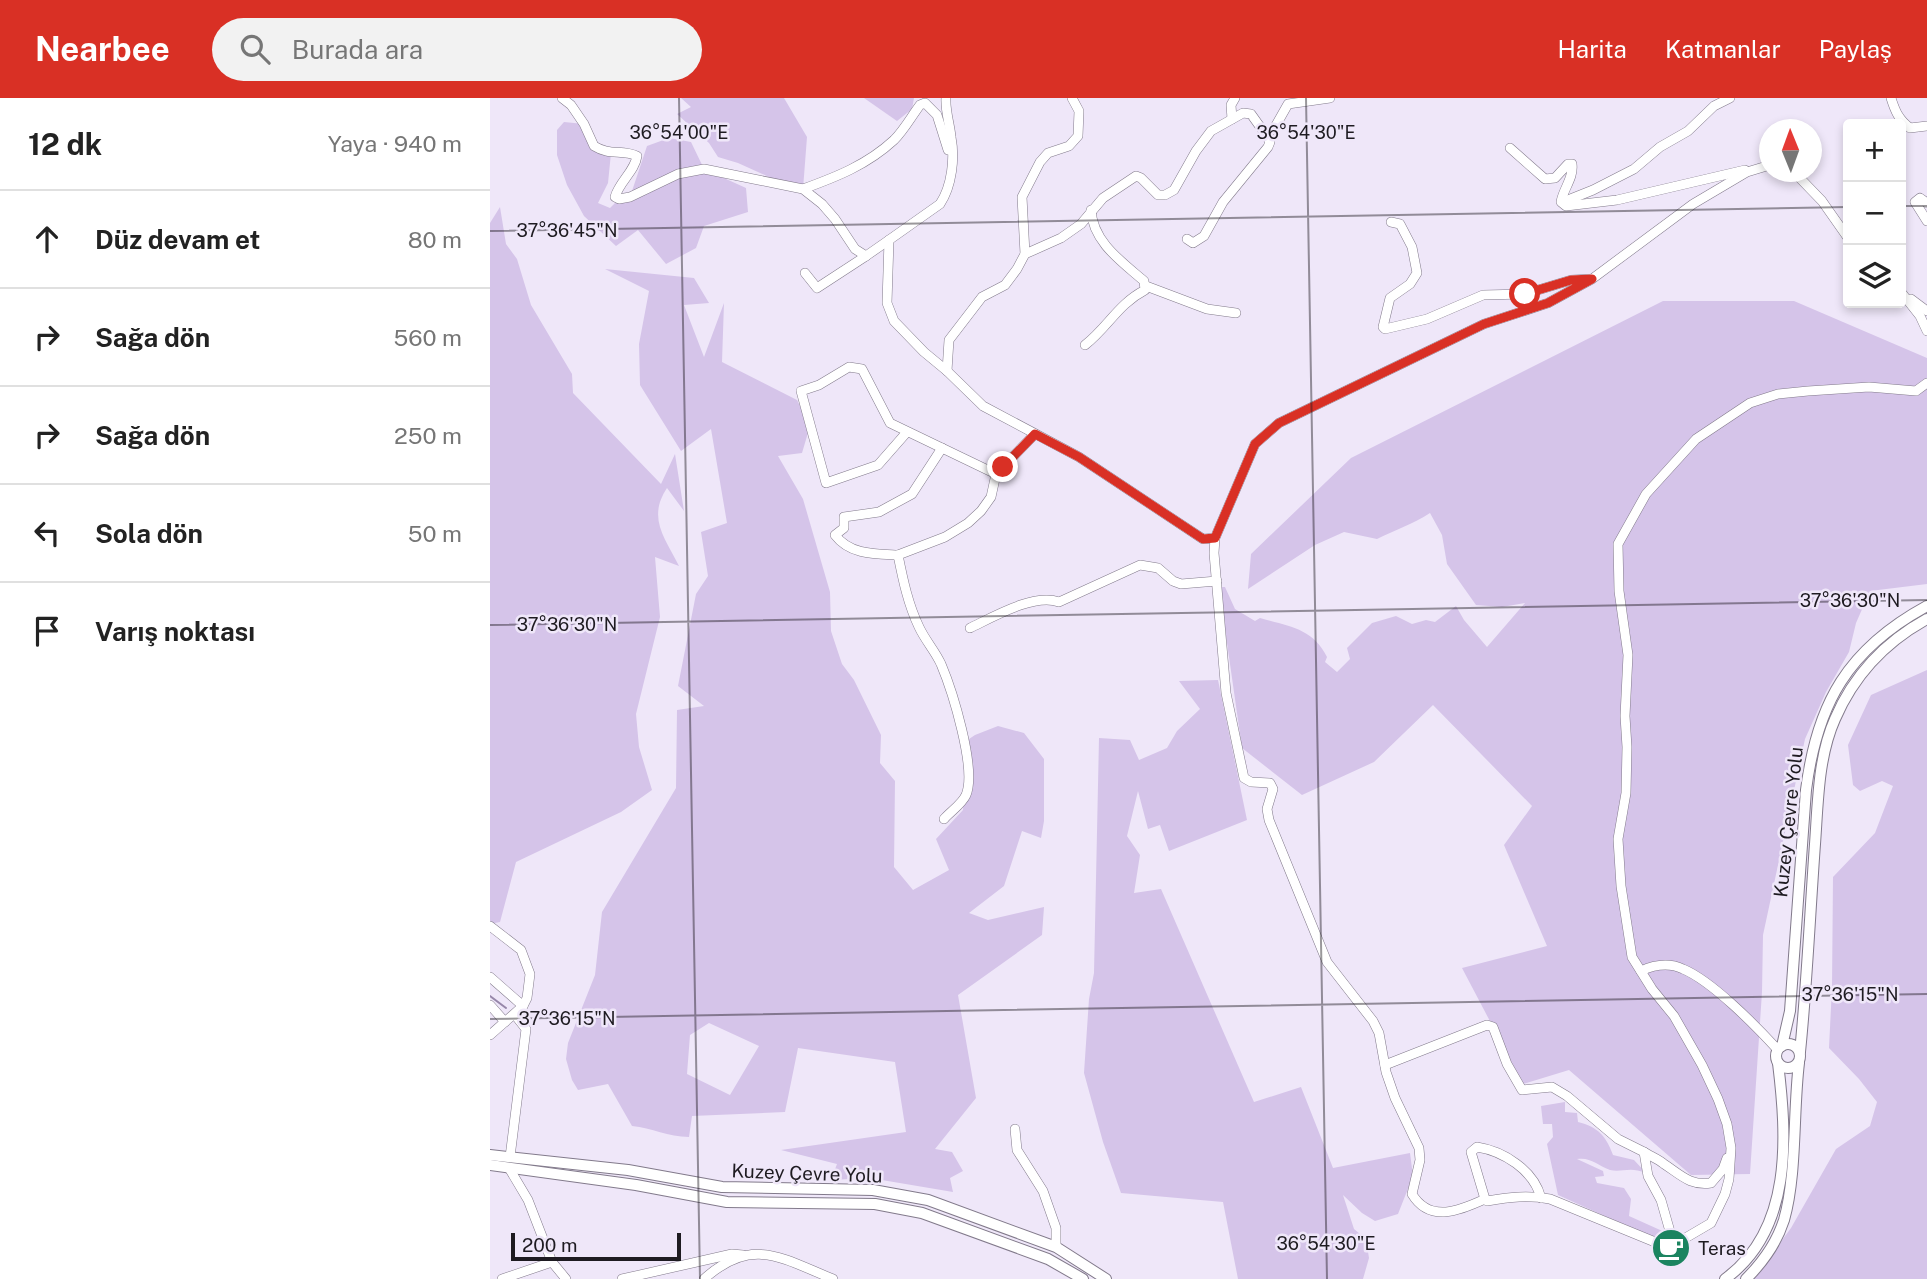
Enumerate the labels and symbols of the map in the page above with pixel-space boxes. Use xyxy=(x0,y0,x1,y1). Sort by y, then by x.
north arrow xyxy=(1759,119,1822,182)
text: 36°54'00"E xyxy=(630,122,728,143)
text: 36°54'30"E xyxy=(1256,122,1356,143)
text: 37°36'45"N xyxy=(517,220,617,241)
route start xyxy=(1509,278,1540,309)
route end xyxy=(987,451,1018,482)
text: 37°36'30"N xyxy=(1800,590,1900,611)
text: 37°36'30"N xyxy=(517,614,617,635)
street label: Kuzey Çevre Yolu xyxy=(1769,746,1807,898)
text: 37°36'15"N xyxy=(1801,984,1899,1005)
text: 37°36'15"N xyxy=(518,1008,616,1029)
street label: Kuzey Çevre Yolu xyxy=(731,1159,883,1187)
cafe icon: Teras xyxy=(1650,1227,1692,1269)
scale bar xyxy=(511,1230,681,1262)
text: 36°54'30"E xyxy=(1276,1233,1376,1254)
place label: Teras xyxy=(1698,1237,1746,1259)

